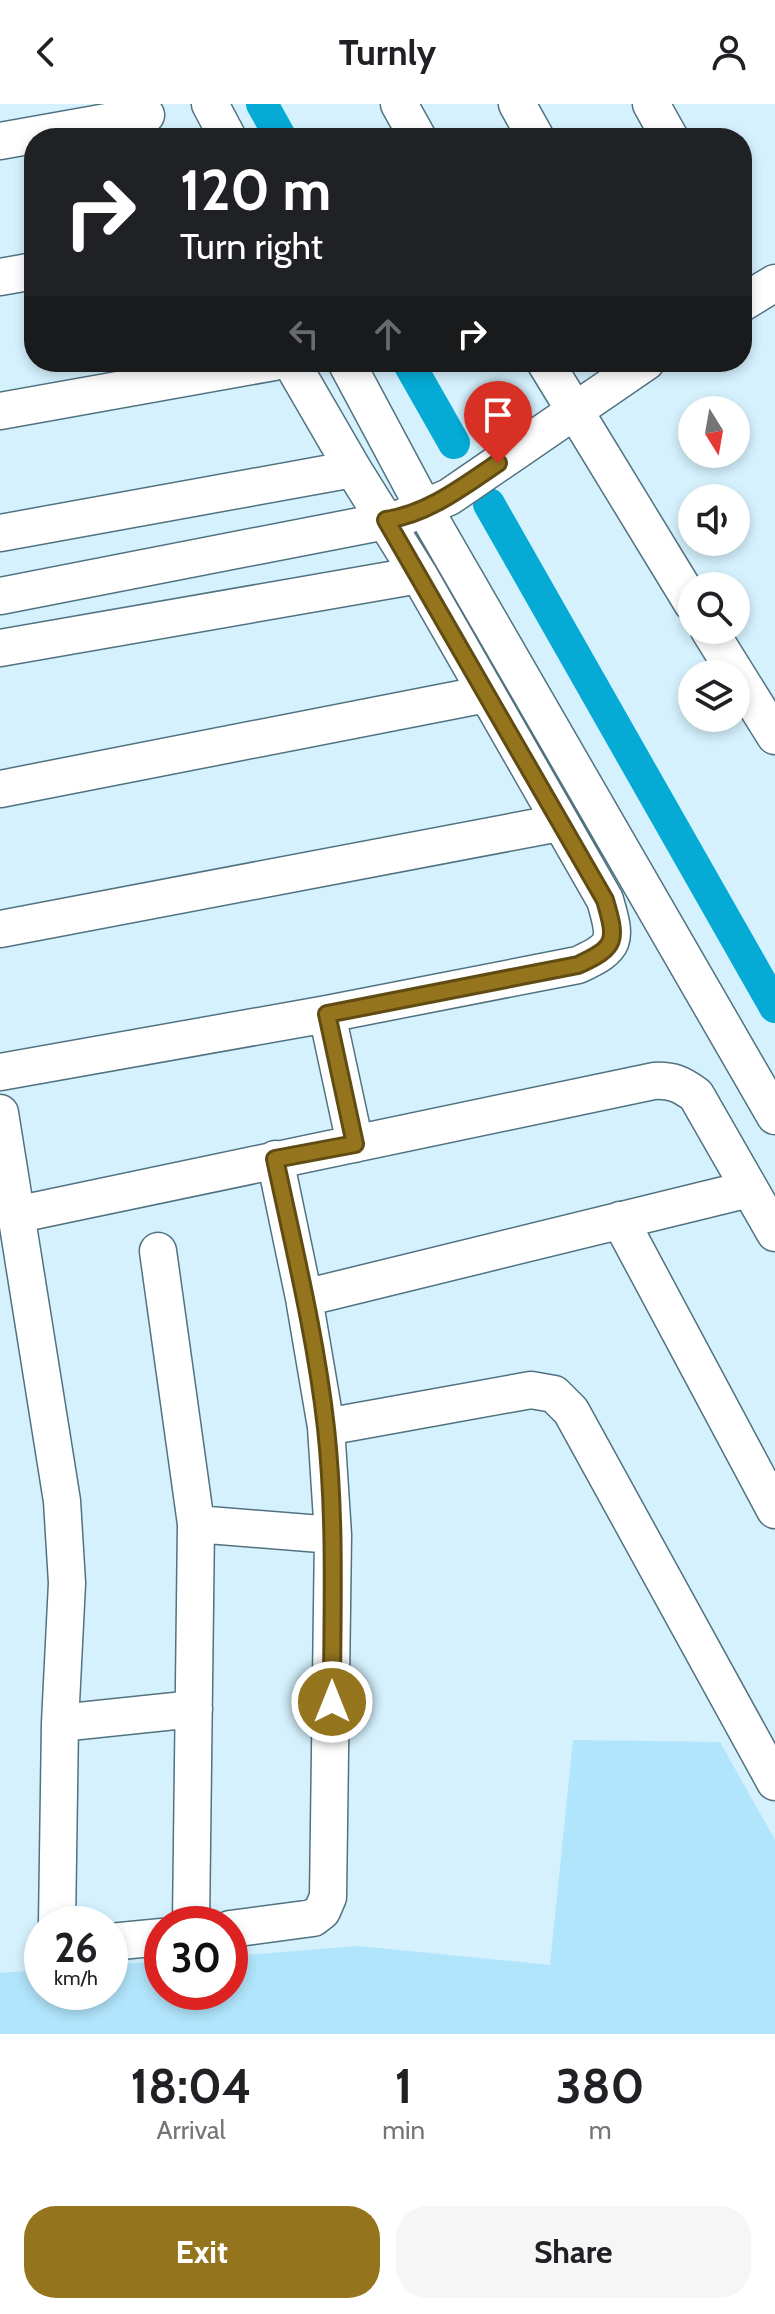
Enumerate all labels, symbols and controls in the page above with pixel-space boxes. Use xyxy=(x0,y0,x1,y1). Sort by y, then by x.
icon: back xyxy=(24,30,68,74)
text: Turnly xyxy=(339,30,436,74)
icon: person xyxy=(707,30,751,74)
text: 120 m xyxy=(180,156,331,224)
icon: right xyxy=(48,160,152,264)
text: Turn right xyxy=(180,224,323,268)
icon: left xyxy=(282,312,326,356)
icon: ahead xyxy=(366,312,410,356)
icon: right xyxy=(450,312,494,356)
pin xyxy=(464,381,532,463)
icon: arrive xyxy=(476,393,520,437)
north arrow xyxy=(678,396,750,468)
map controls xyxy=(678,396,750,732)
button: sound xyxy=(678,484,750,556)
button: search xyxy=(678,572,750,644)
button: layers xyxy=(678,660,750,732)
position arrow xyxy=(290,1660,374,1744)
speed limit sign: 30 xyxy=(144,1906,248,2010)
text: 26 xyxy=(54,1923,98,1972)
text: km/h xyxy=(54,1966,98,1990)
text: 18:04 xyxy=(131,2057,252,2115)
text: 1 xyxy=(395,2057,413,2115)
text: 380 xyxy=(556,2057,644,2115)
text: Arrival xyxy=(157,2114,226,2146)
text: min xyxy=(382,2114,425,2146)
text: m xyxy=(589,2114,611,2146)
button: Exit xyxy=(24,2206,380,2298)
button: Share xyxy=(396,2206,751,2298)

